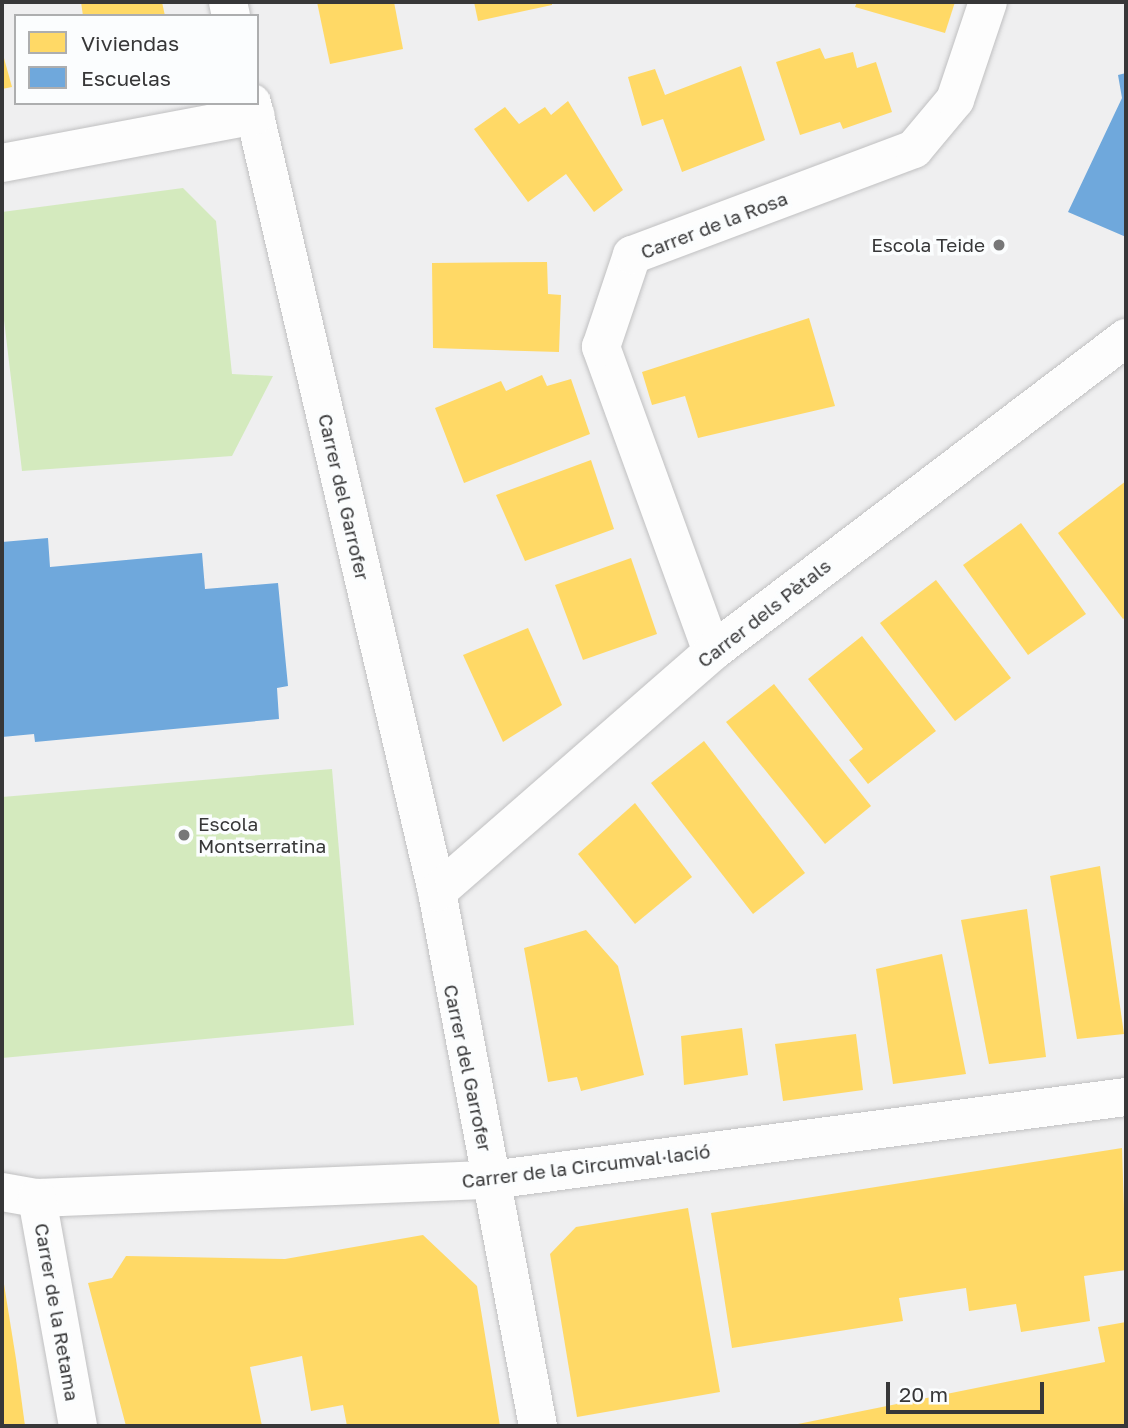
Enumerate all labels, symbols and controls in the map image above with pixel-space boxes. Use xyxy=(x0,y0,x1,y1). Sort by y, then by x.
legend xyxy=(14,14,259,105)
text: Viviendas xyxy=(81,30,179,56)
text: Escuelas xyxy=(81,65,171,91)
street label: Carrer de la Rosa xyxy=(637,187,791,263)
place label: Escola Teide xyxy=(871,234,985,256)
marker: Escola Teide xyxy=(991,237,1007,253)
street label: Carrer del Garrofer xyxy=(314,412,374,582)
street label: Carrer dels Pètals xyxy=(693,554,835,672)
place label: Escola Montserratina xyxy=(198,813,326,857)
marker: Escola Montserratina xyxy=(176,827,192,843)
street label: Carrer del Garrofer xyxy=(439,982,497,1154)
street label: Carrer de la Circumval·lació xyxy=(460,1139,712,1193)
street label: Carrer de la Retama xyxy=(30,1221,84,1403)
scale bar xyxy=(890,1368,1048,1412)
text: 20 m xyxy=(899,1381,948,1407)

